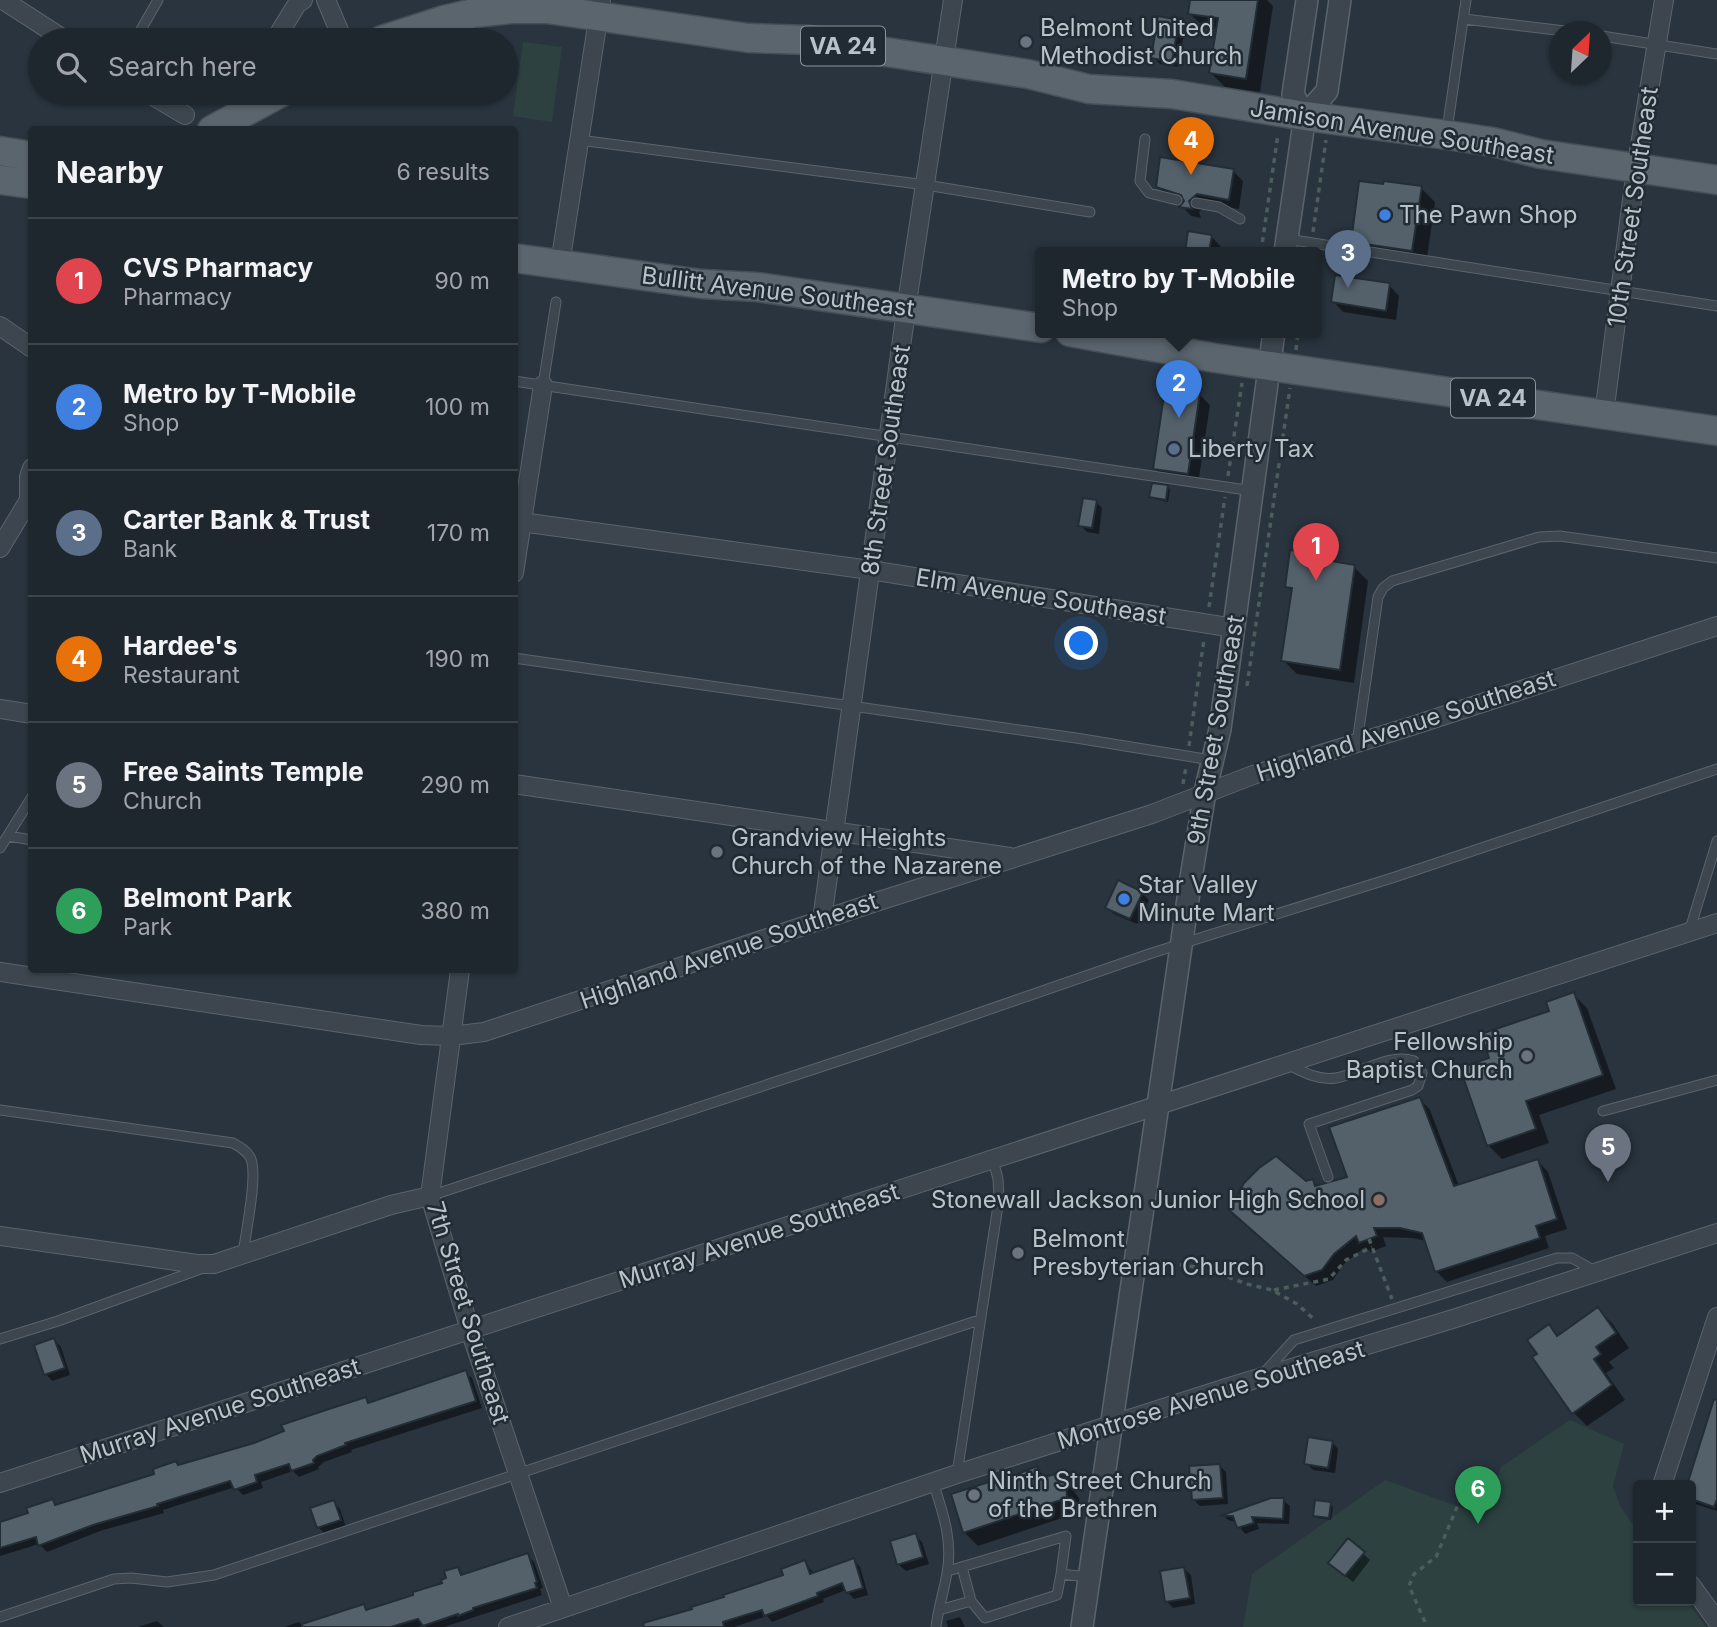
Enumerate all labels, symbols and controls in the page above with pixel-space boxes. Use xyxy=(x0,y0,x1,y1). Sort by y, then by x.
place label: Belmont United Methodist Church xyxy=(1040,13,1242,70)
north arrow xyxy=(1549,21,1612,84)
road number: VA 24 xyxy=(801,26,885,66)
search box xyxy=(28,28,518,105)
marker: Belmont United Methodist Church xyxy=(1018,34,1034,50)
icon: search xyxy=(52,48,90,86)
text: Search here xyxy=(108,51,257,82)
street label: 10th Street Southeast xyxy=(1601,85,1664,329)
street label: Jamison Avenue Southeast xyxy=(1248,93,1556,170)
pin: 4 xyxy=(1168,117,1214,175)
text: Nearby xyxy=(56,154,164,190)
text: 6 results xyxy=(396,158,490,186)
place label: The Pawn Shop xyxy=(1399,200,1577,229)
marker: The Pawn Shop xyxy=(1377,207,1393,223)
pin: 3 xyxy=(1325,230,1371,288)
popup xyxy=(1035,247,1322,338)
text: CVS Pharmacy xyxy=(123,252,313,283)
street label: Bullitt Avenue Southeast xyxy=(640,260,916,323)
text: Metro by T-Mobile xyxy=(1062,263,1295,294)
text: 1 xyxy=(74,267,84,295)
text: 90 m xyxy=(435,267,490,295)
text: Pharmacy xyxy=(123,283,232,311)
text: Shop xyxy=(1062,294,1118,322)
street label: 8th Street Southeast xyxy=(855,343,916,577)
pin: 2 xyxy=(1156,360,1202,418)
text: Metro by T-Mobile xyxy=(123,378,356,409)
road number: VA 24 xyxy=(1451,378,1535,418)
text: 2 xyxy=(72,393,86,421)
text: 100 m xyxy=(425,393,490,421)
text: Shop xyxy=(123,409,179,437)
place label: Liberty Tax xyxy=(1188,434,1314,463)
marker: Liberty Tax xyxy=(1166,441,1182,457)
text: Carter Bank & Trust xyxy=(123,504,370,535)
text: 3 xyxy=(72,519,86,547)
text: 170 m xyxy=(427,519,490,547)
pin: 1 xyxy=(1293,523,1339,581)
text: Bank xyxy=(123,535,177,563)
street label: Elm Avenue Southeast xyxy=(914,562,1169,631)
street label: 9th Street Southeast xyxy=(1181,613,1250,847)
your location xyxy=(1064,626,1098,660)
text: Hardee's xyxy=(123,630,238,661)
text: 4 xyxy=(71,645,87,673)
text: 190 m xyxy=(425,645,490,673)
text: Restaurant xyxy=(123,661,240,689)
street label: Highland Avenue Southeast xyxy=(1253,663,1559,788)
text: Free Saints Temple xyxy=(123,756,364,787)
text: 5 xyxy=(72,771,86,799)
text: 290 m xyxy=(421,771,490,799)
text: Church xyxy=(123,787,202,815)
place label: Grandview Heights Church of the Nazarene xyxy=(731,823,1002,880)
marker: Grandview Heights Church of the Nazarene xyxy=(709,844,725,860)
place label: Star Valley Minute Mart xyxy=(1138,870,1275,927)
text: Belmont Park xyxy=(123,882,292,913)
street label: Highland Avenue Southeast xyxy=(576,886,882,1015)
marker: Star Valley Minute Mart xyxy=(1116,891,1132,907)
text: 6 xyxy=(72,897,86,925)
text: 380 m xyxy=(420,897,490,925)
text: Park xyxy=(123,913,172,941)
place label: Fellowship Baptist Church xyxy=(1346,1027,1513,1084)
marker: Fellowship Baptist Church xyxy=(1519,1048,1535,1064)
pin: 5 xyxy=(1585,1124,1631,1182)
street label: Murray Avenue Southeast xyxy=(615,1176,903,1295)
place label: Stonewall Jackson Junior High School xyxy=(931,1185,1365,1214)
marker: Stonewall Jackson Junior High School xyxy=(1371,1192,1387,1208)
street label: 7th Street Southeast xyxy=(421,1198,516,1428)
place label: Belmont Presbyterian Church xyxy=(1032,1224,1264,1281)
marker: Belmont Presbyterian Church xyxy=(1010,1245,1026,1261)
street label: Montrose Avenue Southeast xyxy=(1054,1334,1368,1455)
street label: Murray Avenue Southeast xyxy=(76,1351,364,1470)
place label: Ninth Street Church of the Brethren xyxy=(988,1466,1212,1523)
pin: 6 xyxy=(1455,1466,1501,1524)
map controls xyxy=(1633,1480,1696,1606)
button: + xyxy=(1633,1480,1696,1543)
marker: Ninth Street Church of the Brethren xyxy=(966,1487,982,1503)
button: − xyxy=(1633,1543,1696,1606)

